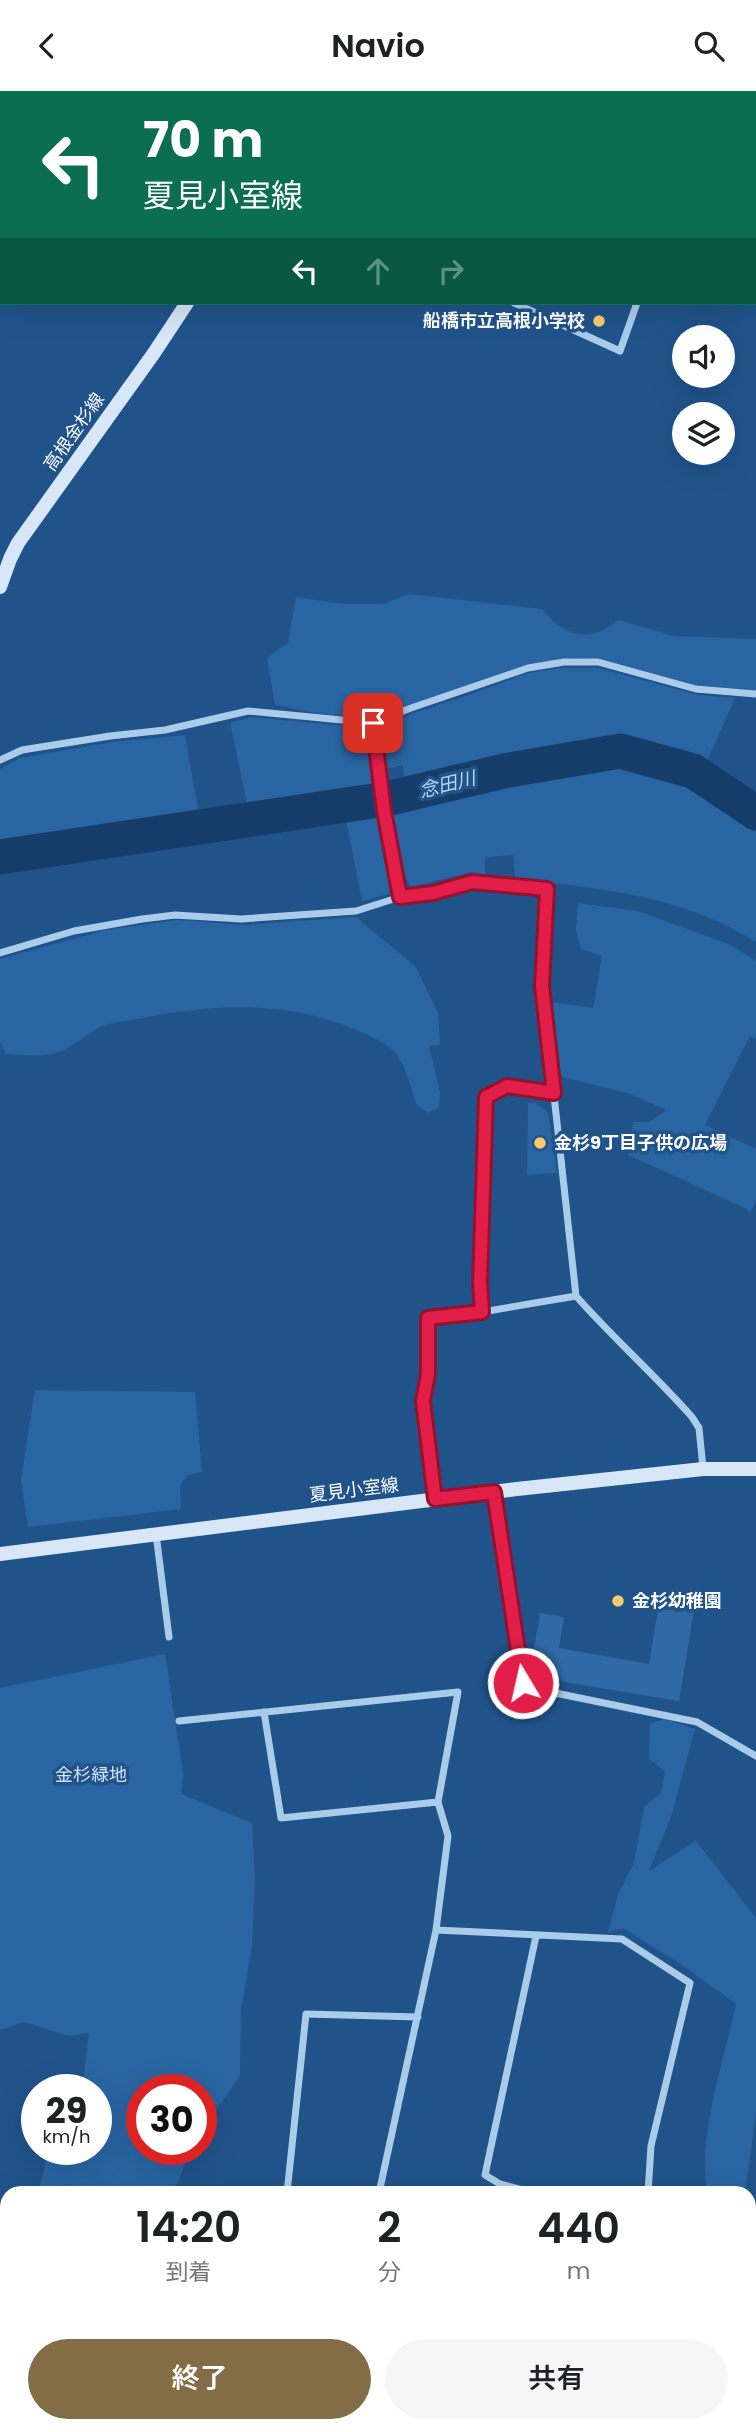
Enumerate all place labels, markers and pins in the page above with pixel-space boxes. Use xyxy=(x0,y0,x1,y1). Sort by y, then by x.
place label: 船橋市立高根小学校 xyxy=(423,308,585,333)
marker: 船橋市立高根小学校 xyxy=(591,313,607,329)
pin xyxy=(343,693,403,753)
place label: 金杉9丁目子供の広場 xyxy=(554,1130,727,1155)
marker: 金杉9丁目子供の広場 xyxy=(532,1135,548,1151)
place label: 金杉幼稚園 xyxy=(632,1588,722,1613)
marker: 金杉幼稚園 xyxy=(610,1593,626,1609)

